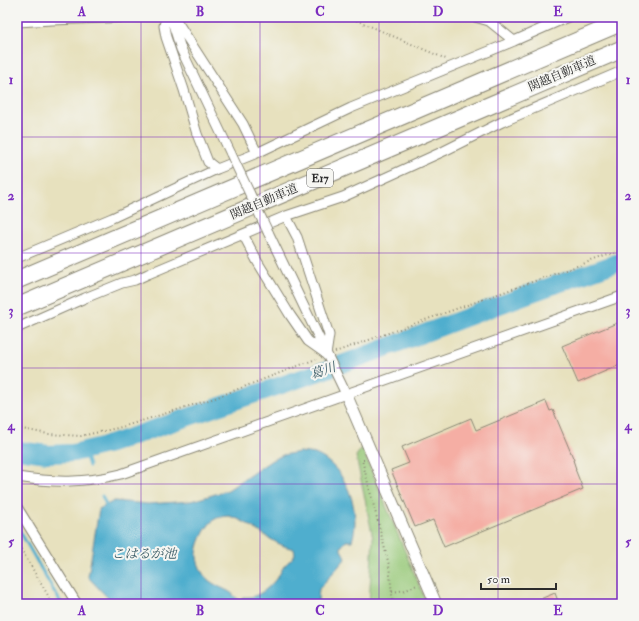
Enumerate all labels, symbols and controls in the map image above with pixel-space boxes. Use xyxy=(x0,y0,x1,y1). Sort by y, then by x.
text: A xyxy=(77,4,87,20)
text: B xyxy=(196,4,204,20)
text: C xyxy=(315,4,325,20)
text: D xyxy=(433,4,444,20)
text: E xyxy=(553,4,563,20)
street label: 関越自動車道 xyxy=(526,53,598,95)
text: 1 xyxy=(9,72,14,88)
text: 1 xyxy=(626,72,631,88)
road number: E17 xyxy=(307,169,333,187)
street label: 関越自動車道 xyxy=(228,181,300,223)
text: 2 xyxy=(8,188,15,204)
text: 2 xyxy=(625,188,632,204)
text: 3 xyxy=(9,303,14,319)
text: 3 xyxy=(626,303,631,319)
water label: 葛川 xyxy=(308,359,340,383)
text: 4 xyxy=(6,418,15,434)
text: 4 xyxy=(623,418,632,434)
text: 5 xyxy=(8,534,14,550)
text: 5 xyxy=(625,534,631,550)
water label: こはるが池 xyxy=(111,546,178,562)
scale bar xyxy=(481,565,556,591)
text: 50 m xyxy=(487,572,511,587)
text: A xyxy=(77,603,87,619)
text: B xyxy=(196,603,204,619)
text: C xyxy=(315,603,325,619)
text: D xyxy=(433,603,444,619)
text: E xyxy=(553,603,563,619)

